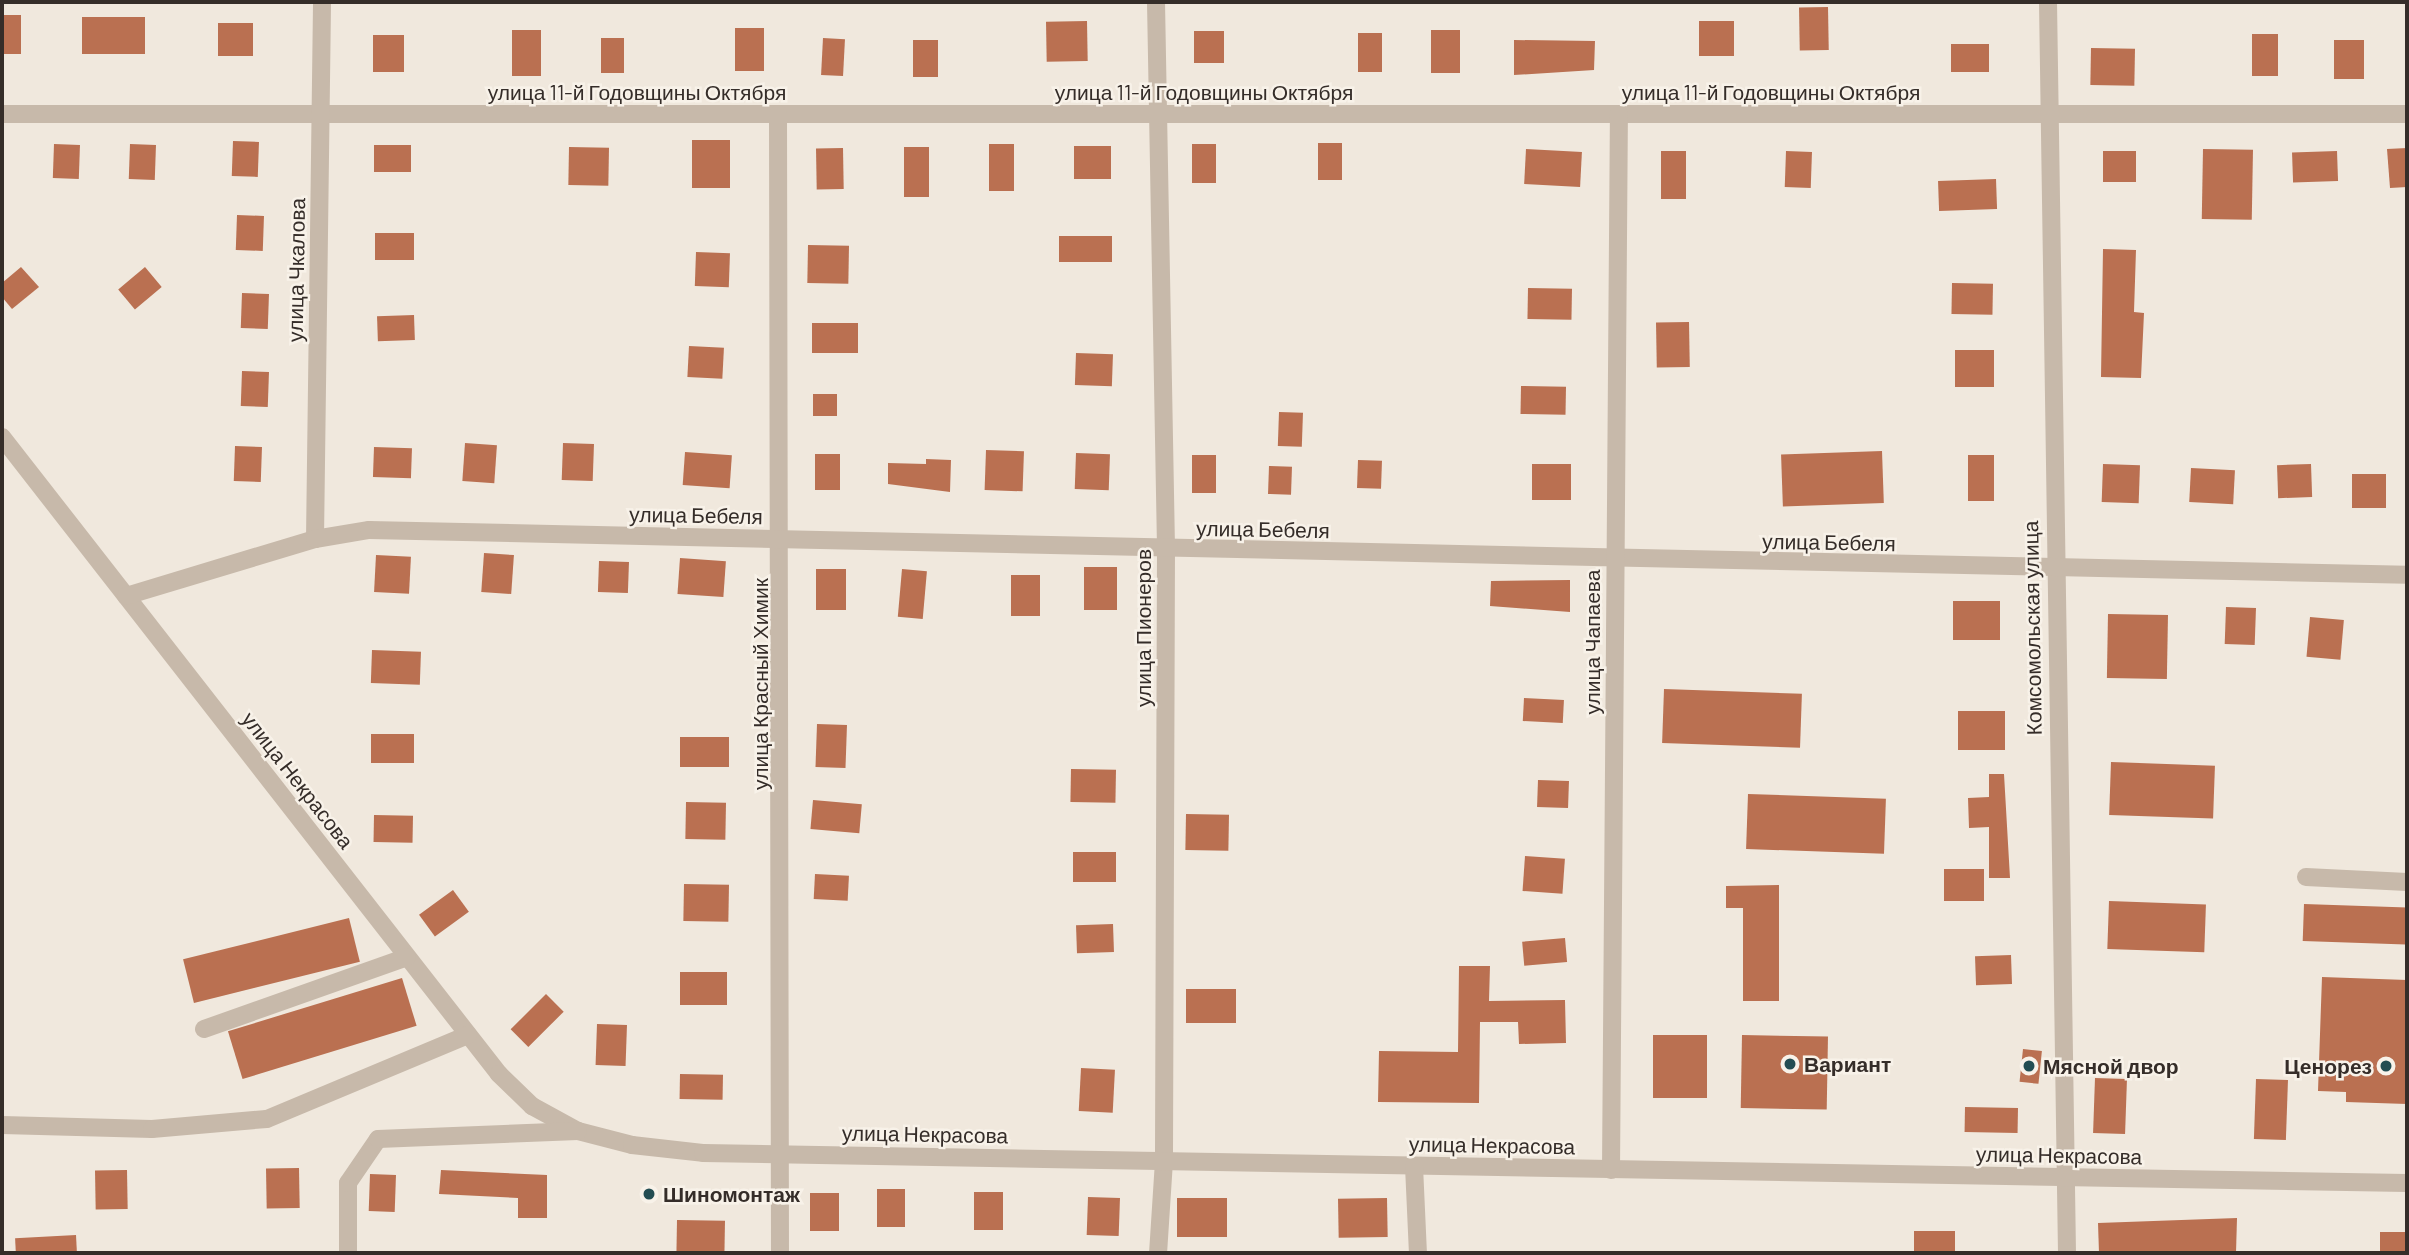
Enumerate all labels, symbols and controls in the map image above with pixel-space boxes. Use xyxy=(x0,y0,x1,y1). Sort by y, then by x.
street label: улица 11-й Годовщины Октября xyxy=(488,79,786,105)
street label: улица 11-й Годовщины Октября xyxy=(1055,79,1353,105)
street label: улица 11-й Годовщины Октября xyxy=(1622,79,1920,105)
street label: улица Чкалова xyxy=(282,198,310,342)
street label: улица Бебеля xyxy=(629,501,763,529)
street label: улица Бебеля xyxy=(1196,515,1330,543)
street label: Комсомольская улица xyxy=(2018,520,2046,736)
street label: улица Бебеля xyxy=(1762,528,1896,556)
street label: улица Пионеров xyxy=(1130,549,1156,707)
street label: улица Чапаева xyxy=(1579,570,1605,714)
street label: улица Красный Химик xyxy=(747,578,773,790)
street label: улица Некрасова xyxy=(237,707,359,853)
place label: Вариант xyxy=(1804,1051,1891,1077)
place label: Мясной двор xyxy=(2043,1053,2179,1079)
place label: Ценорез xyxy=(2284,1053,2372,1079)
marker: Вариант xyxy=(1782,1056,1798,1072)
marker: Мясной двор xyxy=(2021,1058,2037,1074)
marker: Ценорез xyxy=(2378,1058,2394,1074)
street label: улица Некрасова xyxy=(842,1120,1008,1148)
street label: улица Некрасова xyxy=(1409,1131,1575,1159)
street label: улица Некрасова xyxy=(1976,1141,2142,1169)
place label: Шиномонтаж xyxy=(663,1181,800,1207)
marker: Шиномонтаж xyxy=(641,1186,657,1202)

